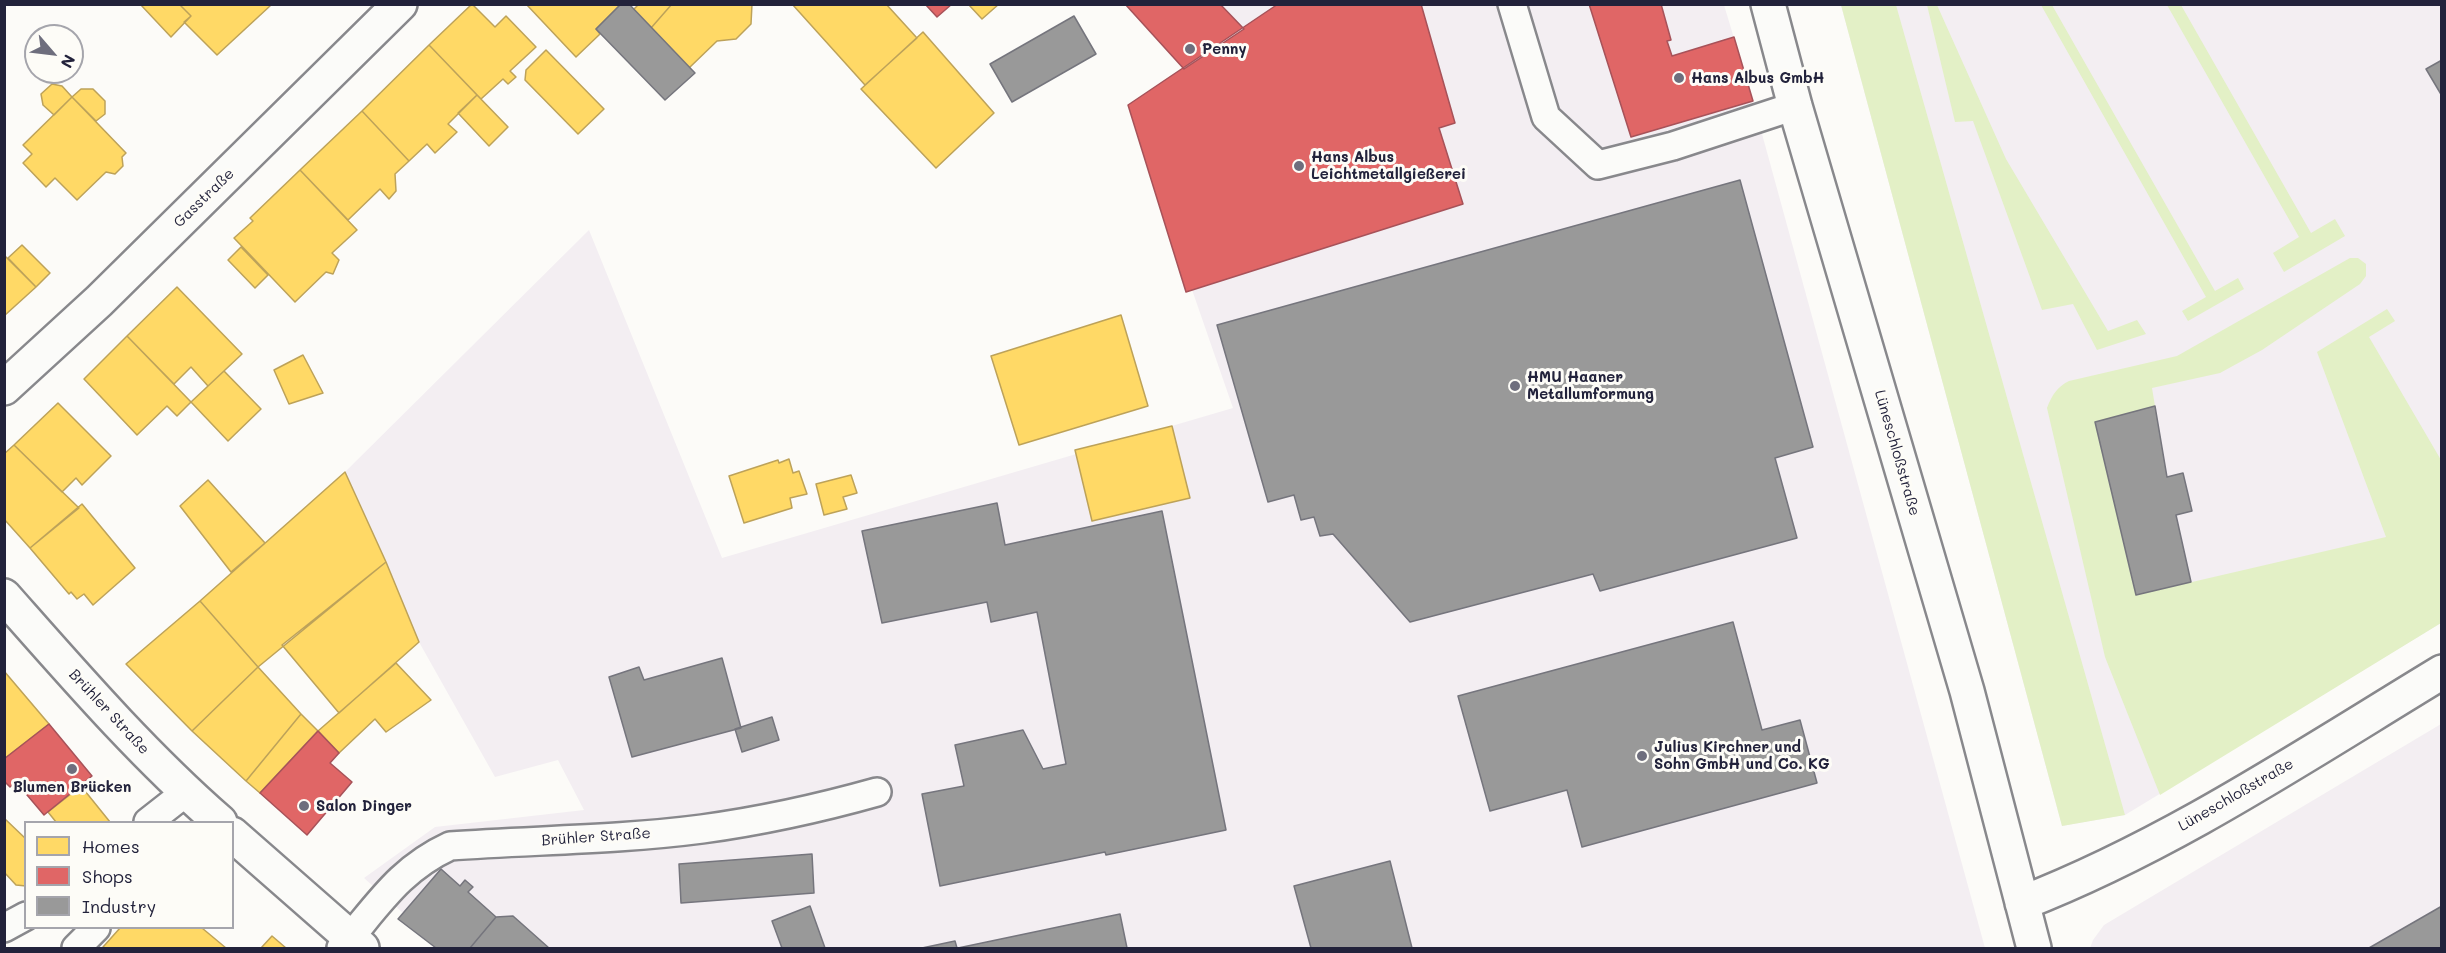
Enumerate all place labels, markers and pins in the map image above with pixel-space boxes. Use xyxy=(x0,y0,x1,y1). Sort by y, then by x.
place label: Penny xyxy=(1202,40,1247,58)
marker: Penny xyxy=(1183,42,1197,56)
place label: Hans Albus GmbH xyxy=(1691,69,1825,87)
marker: Hans Albus GmbH xyxy=(1672,71,1686,85)
place label: Hans Albus Leichtmetallgießerei xyxy=(1311,148,1466,183)
marker: Hans Albus Leichtmetallgießerei xyxy=(1292,159,1306,173)
place label: HMU Haaner Metallumformung xyxy=(1527,368,1654,403)
marker: HMU Haaner Metallumformung xyxy=(1508,379,1522,393)
place label: Julius Kirchner und Sohn GmbH und Co. KG xyxy=(1654,738,1829,773)
marker: Julius Kirchner und Sohn GmbH und Co. KG xyxy=(1635,749,1649,763)
marker: Blumen Brücken xyxy=(65,762,79,776)
place label: Blumen Brücken xyxy=(13,778,131,796)
place label: Salon Dinger xyxy=(316,797,412,815)
marker: Salon Dinger xyxy=(297,799,311,813)

